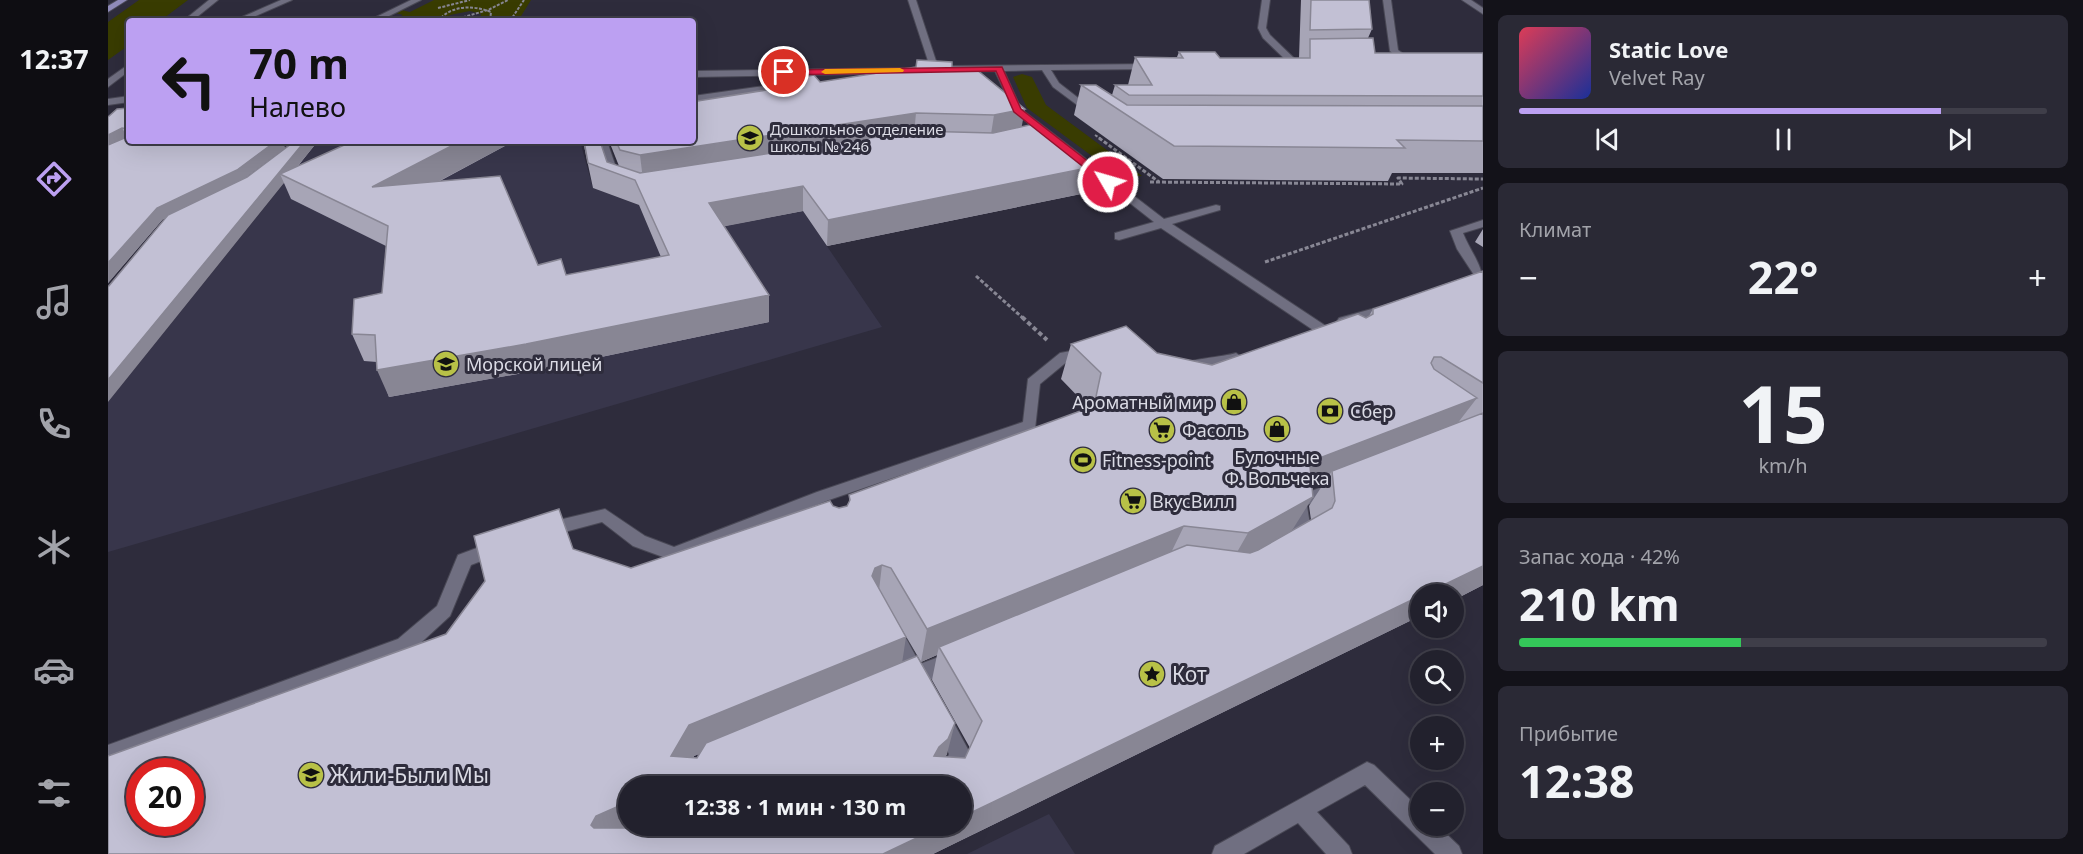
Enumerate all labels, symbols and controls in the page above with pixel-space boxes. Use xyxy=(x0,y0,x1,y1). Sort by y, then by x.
text: 70 m xyxy=(249,34,349,91)
text: Static Love xyxy=(1609,34,1728,64)
text: 12:37 xyxy=(19,40,89,77)
icon: left xyxy=(150,42,228,120)
pin xyxy=(758,46,809,97)
icon: arrive xyxy=(767,55,800,88)
text: Velvet Ray xyxy=(1609,64,1705,91)
text: Налево xyxy=(249,88,346,125)
place label: Дошкольное отделение школы № 246 xyxy=(770,119,943,156)
school or university icon: Дошкольное отделение школы № 246 xyxy=(735,123,765,153)
icon: previous xyxy=(1591,123,1624,156)
icon: pause xyxy=(1767,123,1800,156)
icon: next xyxy=(1943,123,1976,156)
position arrow xyxy=(1076,150,1140,214)
icon: directions xyxy=(33,158,75,200)
text: Климат xyxy=(1519,216,1591,243)
text: 22° xyxy=(1748,246,1818,307)
text: − xyxy=(1519,255,1538,300)
text: + xyxy=(2028,255,2047,300)
icon: music xyxy=(33,281,75,323)
school or university icon: Морской лицей xyxy=(431,349,461,379)
place label: Морской лицей xyxy=(466,352,602,376)
text: 15 xyxy=(1738,360,1828,466)
shop icon: Ароматный мир xyxy=(1219,387,1249,417)
place label: Ароматный мир xyxy=(1072,390,1214,414)
bank icon: Сбер xyxy=(1315,396,1345,426)
place label: Сбер xyxy=(1350,399,1393,423)
icon: phone xyxy=(33,403,75,445)
shop icon: Булочные Ф. Вольчека xyxy=(1262,414,1292,444)
supermarket icon: Фасоль xyxy=(1147,415,1177,445)
place label: Фасоль xyxy=(1182,418,1246,442)
sports icon: Fitness-point xyxy=(1068,445,1098,475)
place label: Булочные Ф. Вольчека xyxy=(1224,445,1330,490)
place label: Fitness-point xyxy=(1102,448,1212,472)
text: km/h xyxy=(1758,452,1808,479)
supermarket icon: ВкусВилл xyxy=(1118,486,1148,516)
place label: ВкусВилл xyxy=(1152,489,1235,513)
icon: climate xyxy=(33,526,75,568)
text: Запас хода · 42% xyxy=(1519,543,1680,570)
text: 210 km xyxy=(1519,573,1680,634)
map controls xyxy=(1410,584,1464,836)
button: sound xyxy=(1410,584,1464,638)
icon: car xyxy=(33,649,75,691)
button: search xyxy=(1410,650,1464,704)
place icon: Кот xyxy=(1137,659,1167,689)
place label: Кот xyxy=(1172,660,1207,688)
button: + xyxy=(1410,716,1464,770)
text: Прибытие xyxy=(1519,720,1618,747)
text: 12:38 xyxy=(1519,750,1635,811)
speed limit sign: 20 xyxy=(126,758,204,836)
school or university icon: Жили-Были Мы xyxy=(296,760,326,790)
place label: Жили-Были Мы xyxy=(330,761,489,789)
icon: filters xyxy=(33,772,75,814)
button: − xyxy=(1410,782,1464,836)
text: 12:38 · 1 мин · 130 m xyxy=(684,791,906,821)

